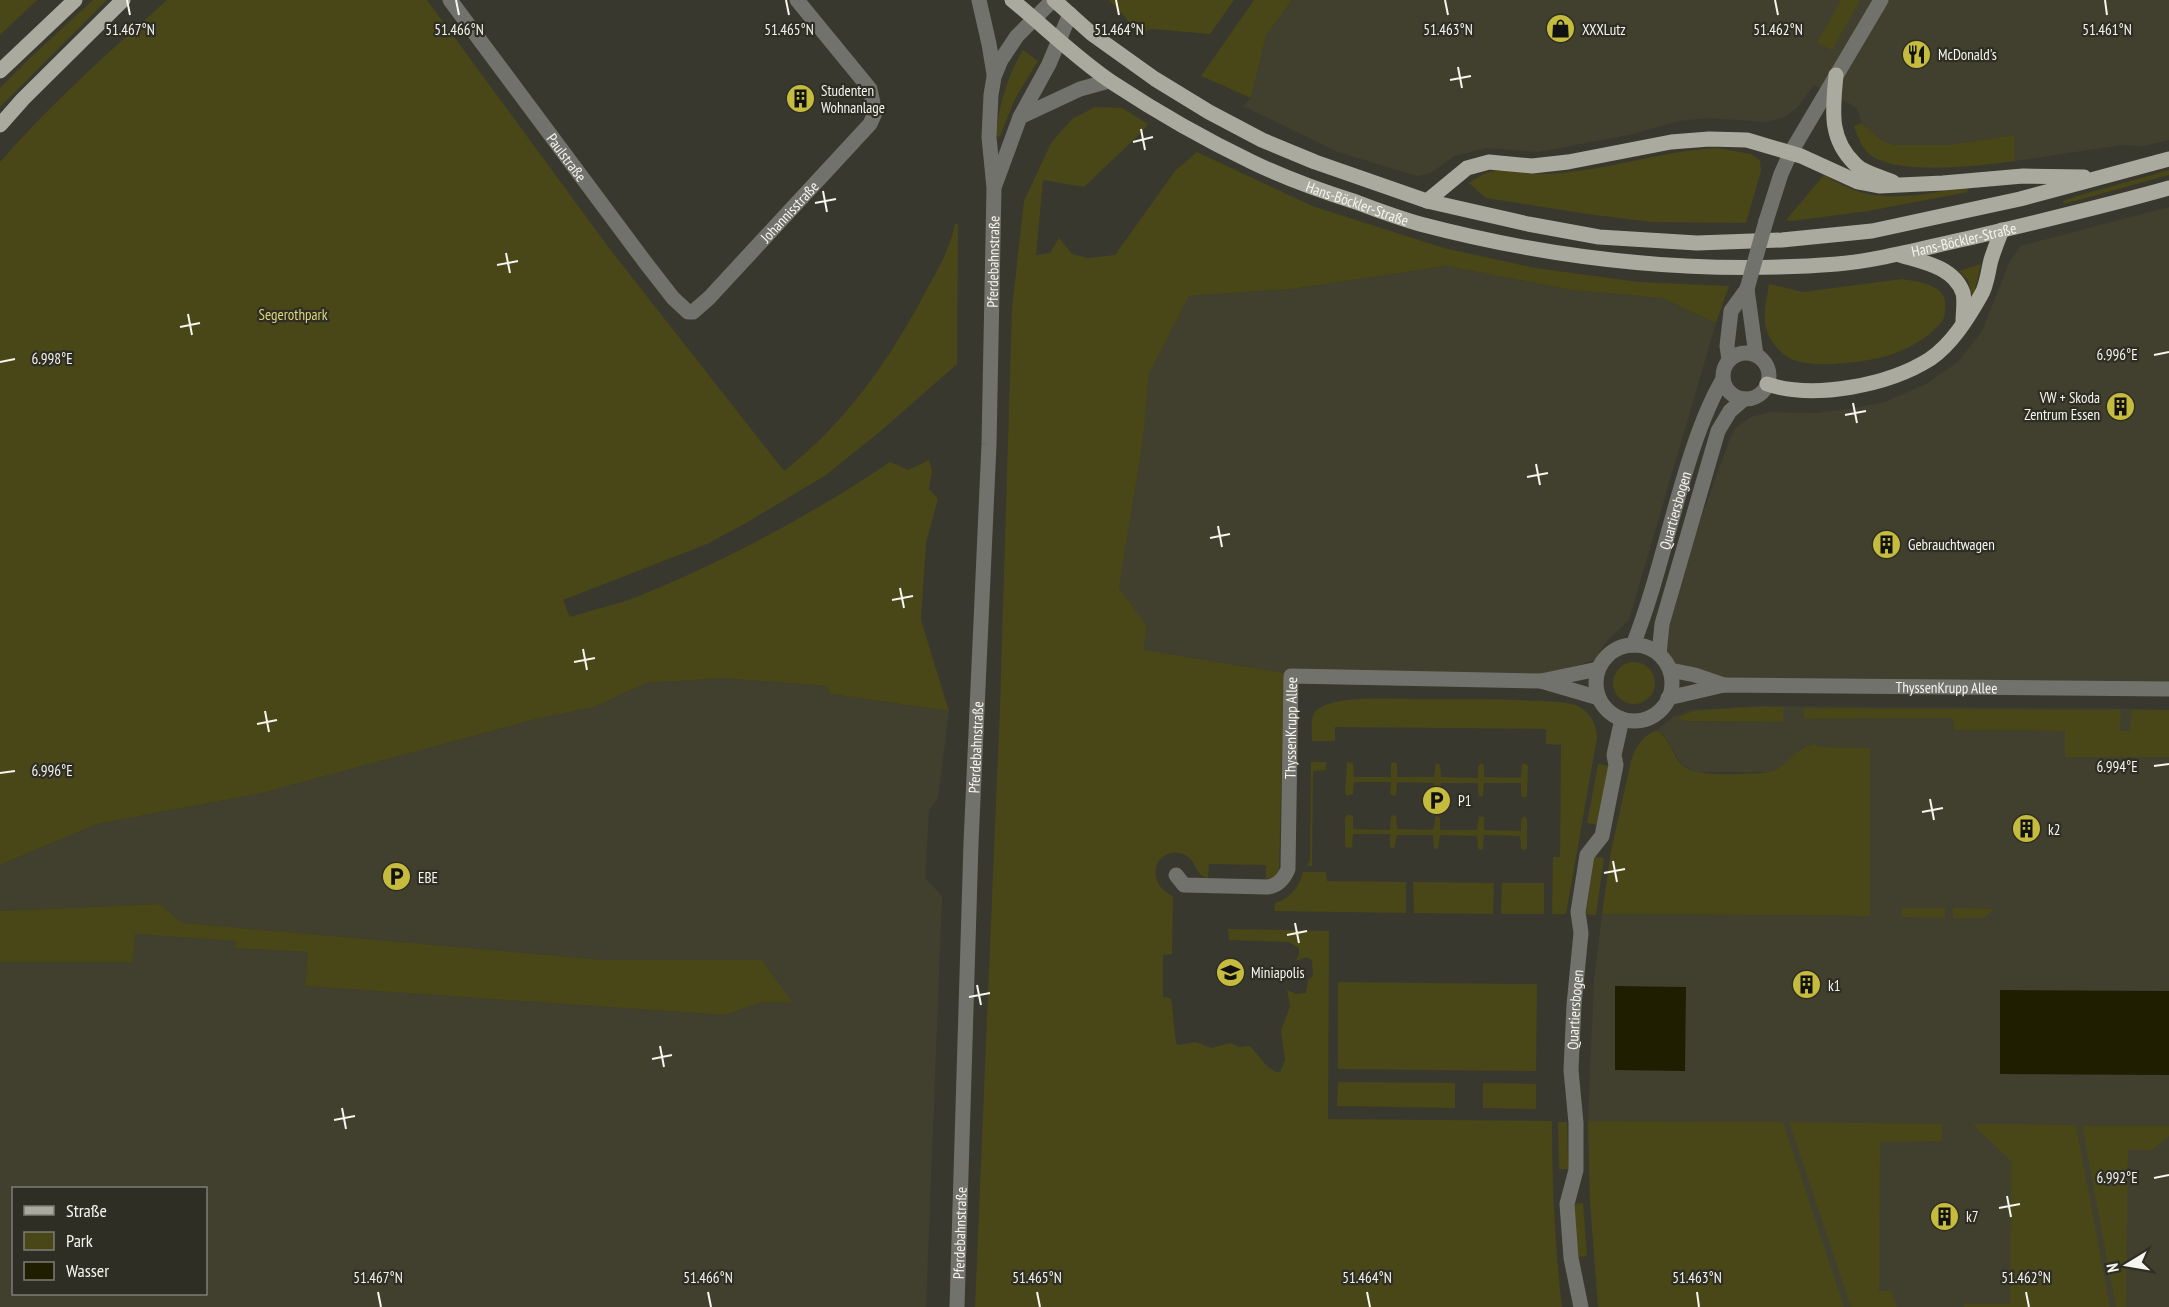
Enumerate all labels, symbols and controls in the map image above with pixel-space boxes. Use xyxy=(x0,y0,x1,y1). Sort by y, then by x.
shop icon: XXXLutz xyxy=(1545,13,1577,45)
text: 51.467°N xyxy=(105,20,155,39)
text: 51.466°N xyxy=(434,20,484,39)
text: 51.465°N xyxy=(764,20,814,39)
text: 51.464°N xyxy=(1094,20,1144,39)
text: 51.463°N xyxy=(1423,20,1473,39)
place label: XXXLutz xyxy=(1582,20,1626,39)
text: 51.462°N xyxy=(1753,20,1803,39)
text: 51.461°N xyxy=(2082,20,2132,39)
restaurant icon: McDonald's xyxy=(1901,38,1933,70)
place label: McDonald's xyxy=(1938,45,1997,64)
place label: Studenten Wohnanlage xyxy=(821,81,885,117)
building icon: Studenten Wohnanlage xyxy=(784,83,816,115)
street label: Paulstraße xyxy=(543,129,591,185)
street label: Hans-Böckler-Straße xyxy=(1304,176,1411,230)
street label: Johannisstraße xyxy=(755,177,822,247)
street label: Pferdebahnstraße xyxy=(982,215,1003,308)
street label: Hans-Böckler-Straße xyxy=(1909,218,2018,260)
park label: Segerothpark xyxy=(259,305,328,324)
text: 6.996°E xyxy=(2096,345,2138,364)
text: 6.998°E xyxy=(31,349,73,368)
place label: VW + Skoda Zentrum Essen xyxy=(2024,388,2100,424)
building icon: VW + Skoda Zentrum Essen xyxy=(2105,390,2137,422)
street label: Quartiersbogen xyxy=(1655,469,1695,552)
building icon: Gebrauchtwagen xyxy=(1871,528,1903,560)
place label: Gebrauchtwagen xyxy=(1908,535,1995,554)
street label: ThyssenKrupp Allee xyxy=(1280,677,1300,779)
street label: ThyssenKrupp Allee xyxy=(1895,677,1998,697)
street label: Pferdebahnstraße xyxy=(964,701,987,794)
text: 6.994°E xyxy=(2096,757,2138,776)
text: 6.996°E xyxy=(31,761,73,780)
parking icon: P1 xyxy=(1421,784,1453,816)
place label: P1 xyxy=(1458,791,1472,810)
building icon: k2 xyxy=(2011,813,2043,845)
place label: k2 xyxy=(2048,820,2061,839)
parking icon: EBE xyxy=(381,861,413,893)
place label: EBE xyxy=(418,868,438,887)
school or university icon: Miniapolis xyxy=(1214,956,1246,988)
place label: Miniapolis xyxy=(1251,963,1304,982)
street label: Quartiersbogen xyxy=(1562,969,1587,1050)
building icon: k1 xyxy=(1791,969,1823,1001)
place label: k1 xyxy=(1828,976,1841,995)
text: 6.992°E xyxy=(2096,1168,2138,1187)
legend xyxy=(12,1187,207,1295)
street label: Pferdebahnstraße xyxy=(948,1187,970,1279)
text: Straße xyxy=(66,1199,107,1222)
building icon: k7 xyxy=(1929,1200,1961,1232)
place label: k7 xyxy=(1966,1207,1979,1226)
text: Park xyxy=(66,1229,93,1252)
north arrow xyxy=(2097,1235,2157,1295)
text: Wasser xyxy=(66,1259,109,1282)
text: N xyxy=(2102,1262,2123,1274)
text: 51.467°N xyxy=(353,1268,403,1287)
text: 51.466°N xyxy=(683,1268,733,1287)
text: 51.465°N xyxy=(1012,1268,1062,1287)
text: 51.464°N xyxy=(1342,1268,1392,1287)
text: 51.463°N xyxy=(1672,1268,1722,1287)
text: 51.462°N xyxy=(2001,1268,2051,1287)

